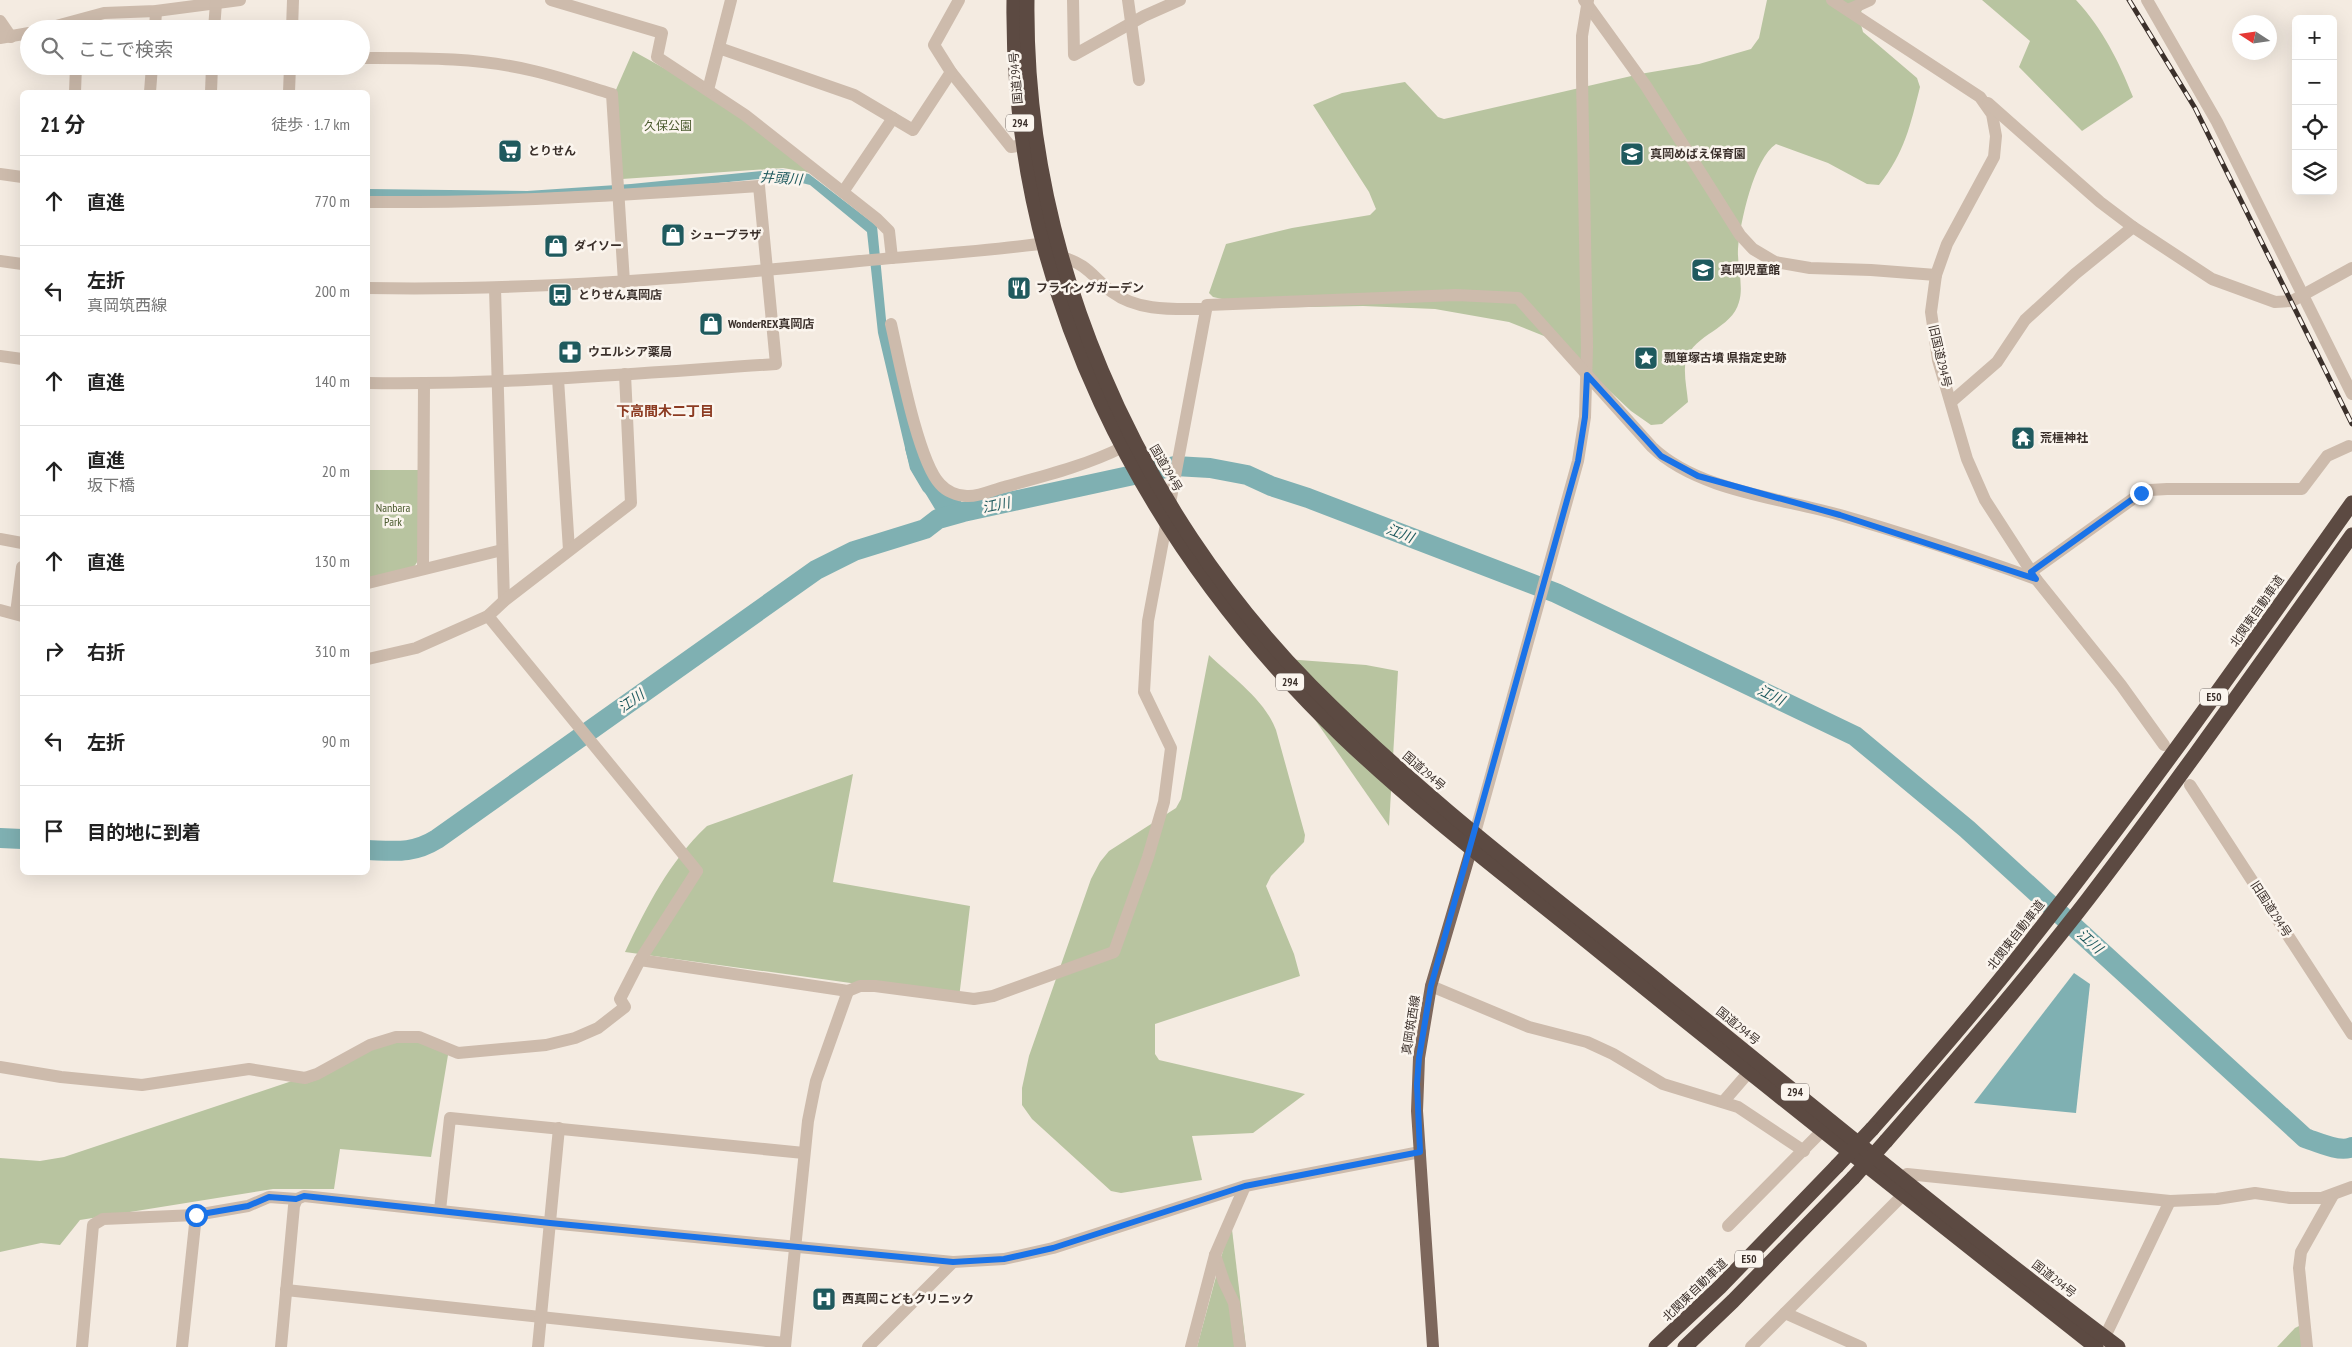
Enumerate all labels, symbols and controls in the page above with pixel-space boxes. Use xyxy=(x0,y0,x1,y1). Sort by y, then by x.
north arrow xyxy=(2232,15,2277,60)
map controls xyxy=(2292,15,2337,195)
button: + xyxy=(2292,15,2337,60)
search box xyxy=(20,20,370,75)
icon: search xyxy=(38,34,66,62)
text: ここで検索 xyxy=(78,37,173,61)
street label: 国道294号 xyxy=(1006,51,1025,105)
button: − xyxy=(2292,60,2337,105)
button: locate xyxy=(2292,105,2337,150)
text: 21 分 xyxy=(40,111,85,138)
text: 徒歩 · 1.7 km xyxy=(271,114,350,134)
road number: 294 xyxy=(1006,115,1034,132)
park label: 久保公園 xyxy=(644,118,692,133)
supermarket icon: とりせん xyxy=(497,138,523,164)
school or university icon: 真岡めばえ保育園 xyxy=(1619,141,1645,167)
place label: とりせん xyxy=(528,143,576,158)
place label: 真岡めばえ保育園 xyxy=(1650,146,1746,161)
button: layers xyxy=(2292,150,2337,195)
water label: 井頭川 xyxy=(759,168,805,189)
icon: ahead xyxy=(40,187,68,215)
text: 直進 xyxy=(87,190,125,214)
text: 770 m xyxy=(315,191,350,211)
shop icon: シュープラザ xyxy=(660,222,686,248)
place label: シュープラザ xyxy=(690,227,761,242)
shop icon: ダイソー xyxy=(543,233,569,259)
place label: ダイソー xyxy=(574,238,622,253)
school or university icon: 真岡児童館 xyxy=(1690,257,1716,283)
place label: 真岡児童館 xyxy=(1720,262,1780,277)
text: 左折 xyxy=(87,268,125,292)
restaurant icon: フライングガーデン xyxy=(1006,275,1032,301)
icon: left xyxy=(40,277,68,305)
place label: フライングガーデン xyxy=(1036,280,1144,295)
text: 200 m xyxy=(315,281,350,301)
bus stop icon: とりせん真岡店 xyxy=(547,282,573,308)
place label: とりせん真岡店 xyxy=(578,287,662,302)
text: 真岡筑西線 xyxy=(87,295,167,315)
shop icon: WonderREX真岡店 xyxy=(698,311,724,337)
place label: WonderREX真岡店 xyxy=(727,316,814,331)
street label: 旧国道294号 xyxy=(1926,323,1955,389)
pharmacy icon: ウエルシア薬局 xyxy=(557,339,583,365)
place label: ウエルシア薬局 xyxy=(588,344,672,359)
place icon: 瓢箪塚古墳 県指定史跡 xyxy=(1633,345,1659,371)
place label: 瓢箪塚古墳 県指定史跡 xyxy=(1664,350,1786,365)
icon: ahead xyxy=(40,367,68,395)
text: 直進 xyxy=(87,370,125,394)
text: 140 m xyxy=(315,371,350,391)
district label: 下高間木二丁目 xyxy=(616,402,714,420)
temple icon: 荒橿神社 xyxy=(2010,425,2036,451)
place label: 荒橿神社 xyxy=(2040,430,2088,445)
street label: 国道294号 xyxy=(1147,441,1186,494)
text: 直進 xyxy=(87,448,125,472)
icon: ahead xyxy=(40,457,68,485)
text: 20 m xyxy=(322,461,350,481)
text: 坂下橋 xyxy=(87,475,135,495)
route end xyxy=(2130,482,2153,505)
water label: 江川 xyxy=(980,493,1014,517)
park label: Nanbara Park xyxy=(376,500,411,529)
water label: 江川 xyxy=(1384,520,1418,547)
icon: ahead xyxy=(40,547,68,575)
text: 直進 xyxy=(87,550,125,574)
text: 130 m xyxy=(315,551,350,571)
street label: 北関東自動車道 xyxy=(2226,572,2287,649)
icon: right xyxy=(40,637,68,665)
text: 右折 xyxy=(87,640,125,664)
text: 310 m xyxy=(315,641,350,661)
road number: 294 xyxy=(1276,674,1304,690)
water label: 江川 xyxy=(1754,681,1789,710)
water label: 江川 xyxy=(614,684,649,716)
road number: E50 xyxy=(2200,689,2228,706)
icon: left xyxy=(40,727,68,755)
text: 左折 xyxy=(87,730,125,754)
text: 90 m xyxy=(322,731,350,751)
street label: 国道294号 xyxy=(1400,748,1449,793)
icon: arrive xyxy=(40,817,68,845)
text: 目的地に到着 xyxy=(87,820,201,844)
street label: 旧国道294号 xyxy=(2248,878,2295,940)
street label: 北関東自動車道 xyxy=(1984,897,2047,972)
water label: 江川 xyxy=(2074,925,2108,958)
street label: 真岡筑西線 xyxy=(1398,994,1423,1056)
street label: 国道294号 xyxy=(1713,1003,1763,1048)
road number: 294 xyxy=(1781,1084,1809,1100)
route start xyxy=(185,1204,208,1227)
road number: E50 xyxy=(1735,1250,1763,1268)
street label: 北関東自動車道 xyxy=(1659,1255,1730,1324)
street label: 国道294号 xyxy=(2029,1257,2079,1301)
hospital icon: 西真岡こどもクリニック xyxy=(811,1286,837,1312)
place label: 西真岡こどもクリニック xyxy=(842,1291,974,1306)

